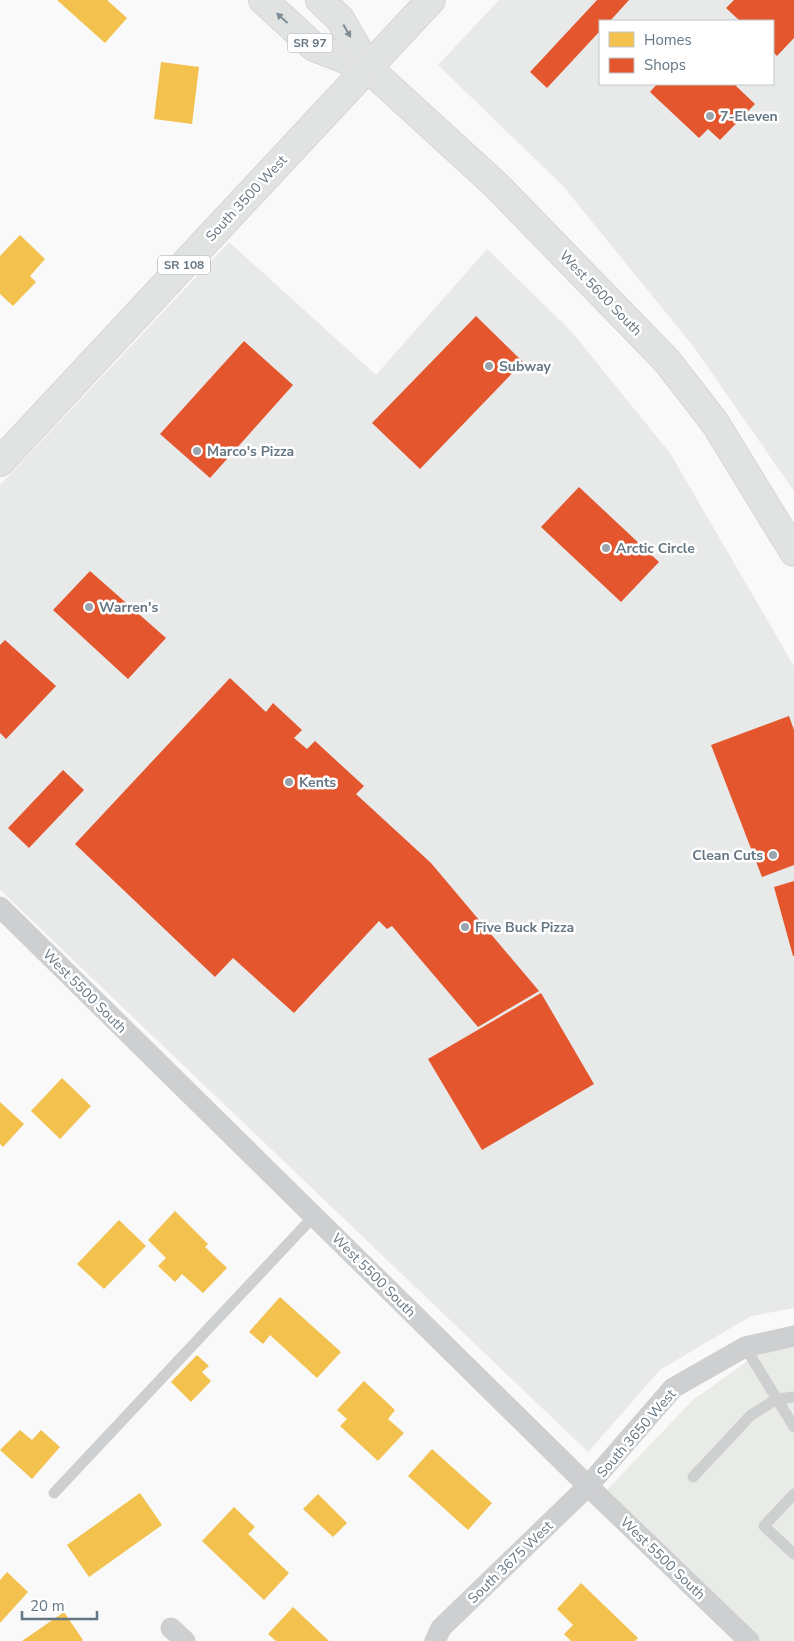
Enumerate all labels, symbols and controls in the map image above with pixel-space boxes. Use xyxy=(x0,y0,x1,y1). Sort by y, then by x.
one-way arrow xyxy=(277,12,289,24)
legend xyxy=(599,20,774,85)
one-way arrow xyxy=(343,24,352,38)
text: Homes xyxy=(644,30,692,50)
road number: SR 97 xyxy=(288,34,332,52)
text: Shops xyxy=(644,55,686,75)
place label: 7-Eleven xyxy=(720,107,778,126)
marker: 7-Eleven xyxy=(704,110,716,122)
street label: South 3500 West xyxy=(201,151,291,246)
street label: West 5600 South xyxy=(555,247,646,340)
road number: SR 108 xyxy=(158,256,210,274)
place label: Subway xyxy=(499,357,552,376)
marker: Subway xyxy=(483,360,495,372)
place label: Marco's Pizza xyxy=(207,442,294,461)
marker: Marco's Pizza xyxy=(191,445,203,457)
place label: Arctic Circle xyxy=(616,539,695,558)
marker: Arctic Circle xyxy=(600,542,612,554)
place label: Warren's xyxy=(99,598,158,617)
marker: Warren's xyxy=(83,601,95,613)
place label: Kents xyxy=(299,773,336,792)
marker: Kents xyxy=(283,776,295,788)
place label: Clean Cuts xyxy=(692,846,763,865)
marker: Clean Cuts xyxy=(767,849,779,861)
place label: Five Buck Pizza xyxy=(475,918,574,937)
marker: Five Buck Pizza xyxy=(459,921,471,933)
street label: West 5500 South xyxy=(39,945,131,1037)
street label: West 5500 South xyxy=(328,1229,420,1321)
street label: South 3650 West xyxy=(593,1385,680,1482)
street label: West 5500 South xyxy=(616,1513,709,1604)
street label: South 3675 West xyxy=(464,1517,557,1608)
scale bar xyxy=(22,1588,98,1620)
text: 20 m xyxy=(30,1596,65,1616)

